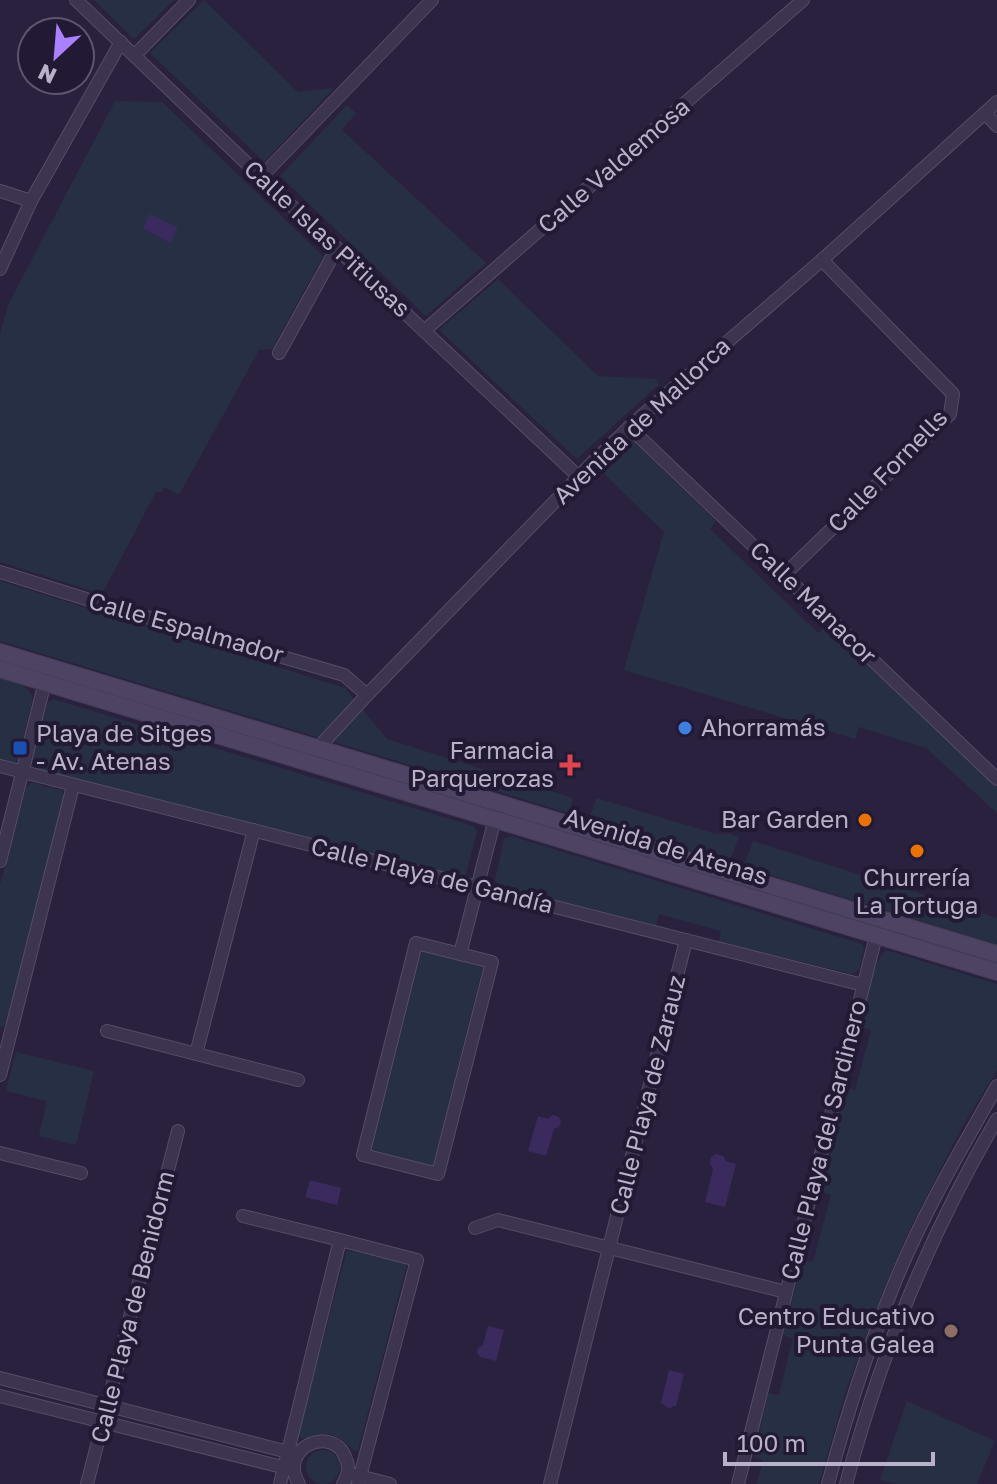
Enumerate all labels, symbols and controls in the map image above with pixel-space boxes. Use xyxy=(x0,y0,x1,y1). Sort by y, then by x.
north arrow xyxy=(16,16,96,96)
text: N xyxy=(34,59,60,90)
street label: Calle Valdemosa xyxy=(531,91,695,239)
street label: Calle Islas Pitiusas xyxy=(239,153,417,322)
street label: Avenida de Mallorca xyxy=(547,330,735,509)
street label: Calle Fornells xyxy=(821,403,953,537)
street label: Calle Manacor xyxy=(745,534,883,669)
street label: Calle Espalmador xyxy=(86,585,287,668)
place label: Ahorramás xyxy=(701,712,826,741)
place label: Playa de Sitges - Av. Atenas xyxy=(36,718,212,775)
marker: Ahorramás xyxy=(676,719,694,737)
place label: Farmacia Parquerozas xyxy=(411,735,554,792)
marker: Playa de Sitges - Av. Atenas xyxy=(11,739,29,757)
marker: Farmacia Parquerozas xyxy=(561,756,579,774)
street label: Avenida de Atenas xyxy=(561,801,772,890)
place label: Bar Garden xyxy=(721,804,849,833)
marker: Bar Garden xyxy=(856,811,874,829)
street label: Calle Playa de Gandía xyxy=(308,830,556,919)
marker: Churrería La Tortuga xyxy=(908,842,926,860)
place label: Churrería La Tortuga xyxy=(856,862,978,919)
street label: Calle Playa de Zarauz xyxy=(603,972,690,1217)
street label: Calle Playa del Sardinero xyxy=(774,997,871,1283)
street label: Calle Playa de Benidorm xyxy=(84,1168,179,1446)
place label: Centro Educativo Punta Galea xyxy=(738,1301,935,1358)
marker: Centro Educativo Punta Galea xyxy=(942,1322,960,1340)
scale bar xyxy=(725,1416,933,1466)
text: 100 m xyxy=(737,1428,806,1457)

